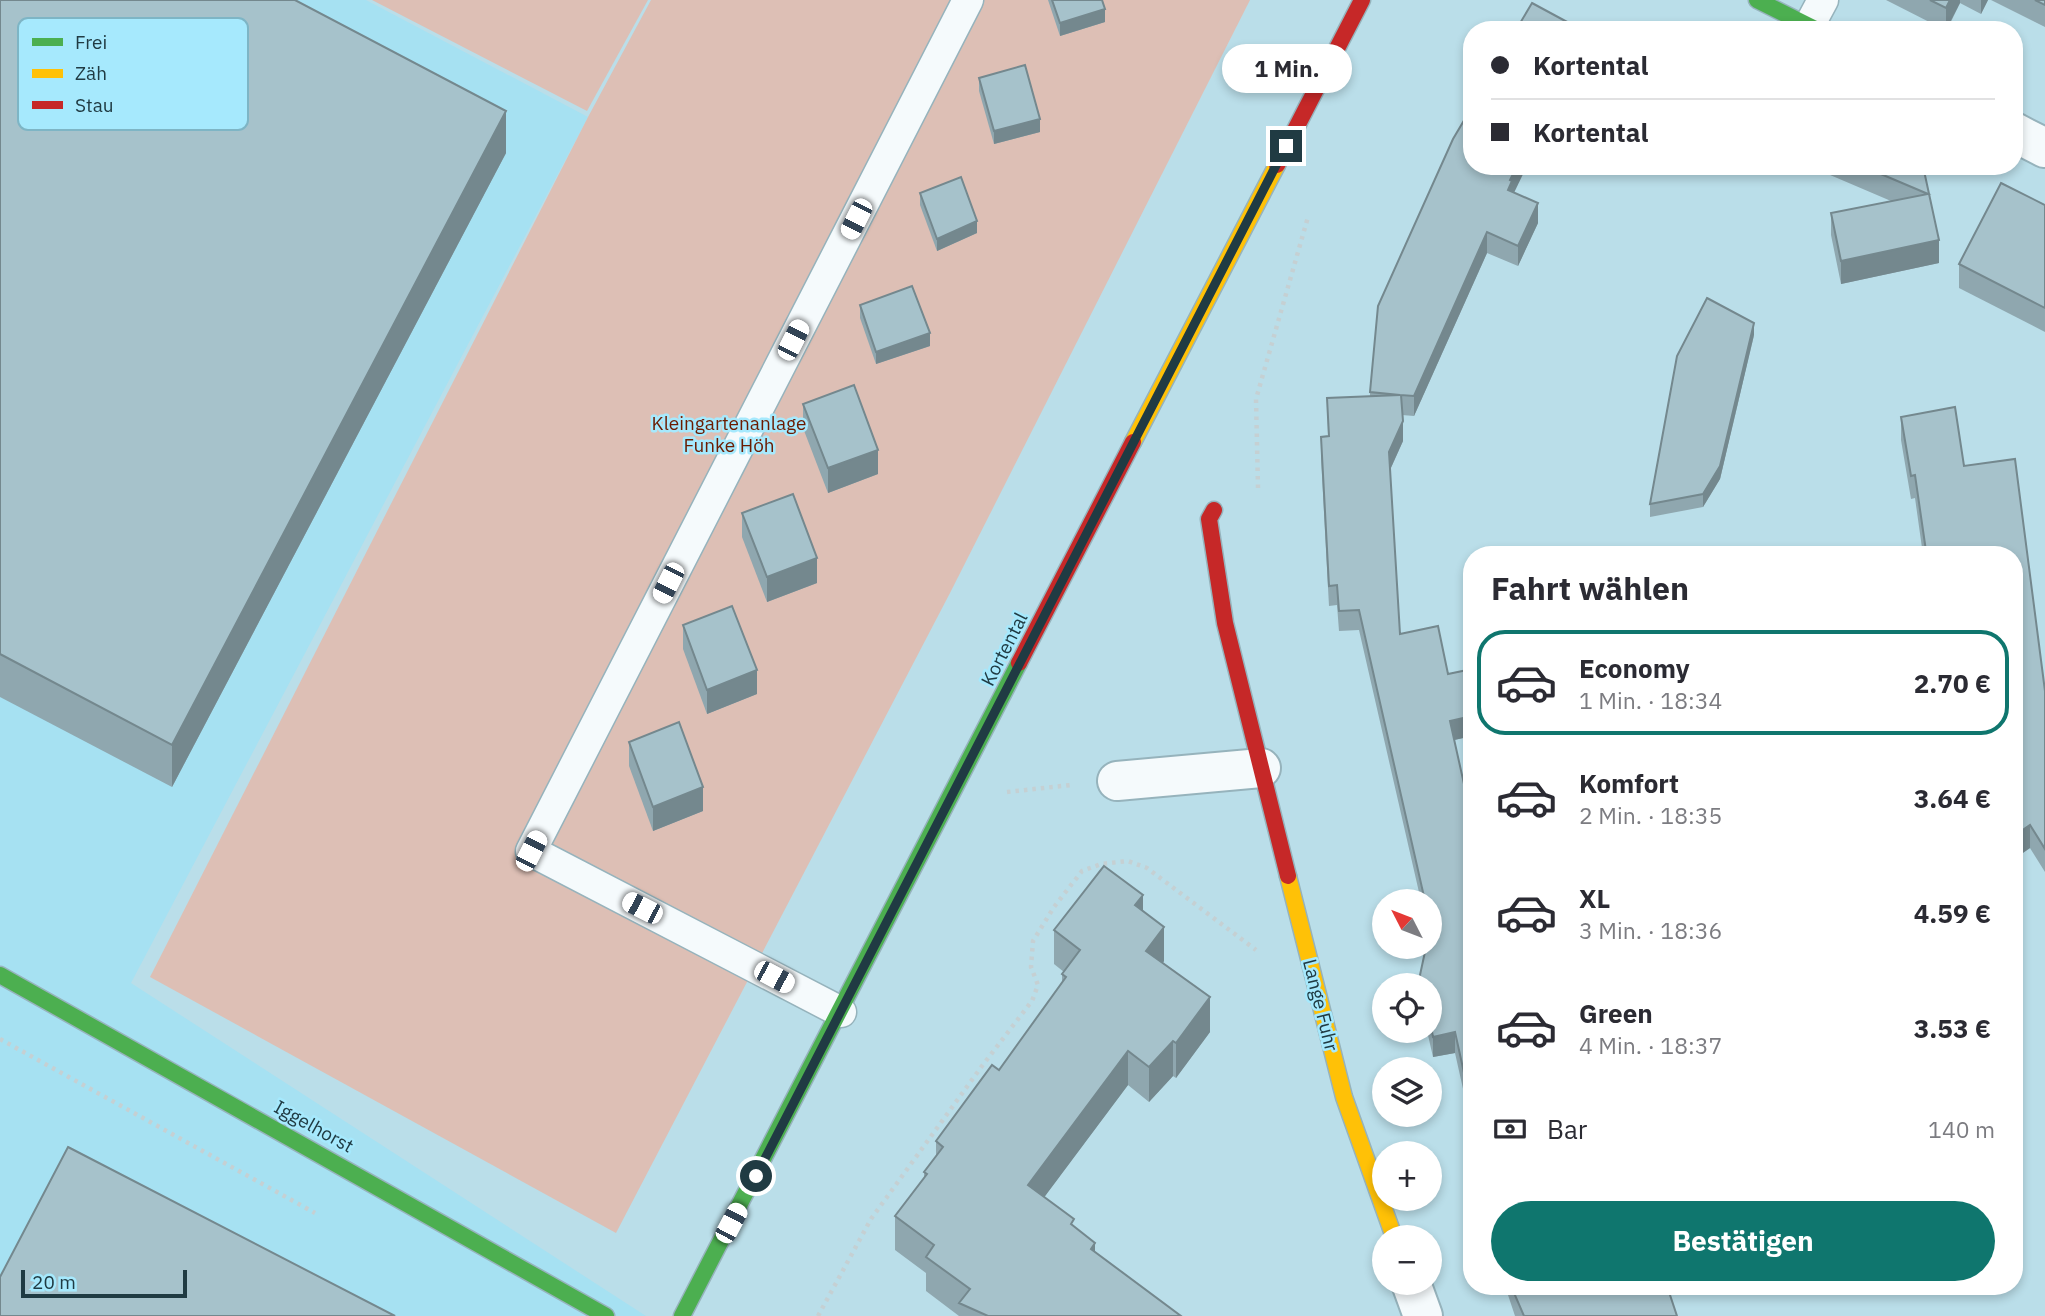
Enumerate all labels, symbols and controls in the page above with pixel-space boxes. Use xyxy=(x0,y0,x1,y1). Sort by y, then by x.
legend xyxy=(18,18,248,130)
text: Frei xyxy=(75,30,107,54)
callout: 1 Min. xyxy=(1221,44,1351,94)
text: Kortental xyxy=(1533,48,1648,82)
text: 1 Min. xyxy=(1254,53,1320,83)
text: Zäh xyxy=(75,61,107,85)
text: Stau xyxy=(75,93,114,117)
text: Kortental xyxy=(1533,115,1648,149)
route end xyxy=(1270,130,1302,162)
car xyxy=(838,196,875,242)
car xyxy=(775,317,812,363)
park label: Kleingartenanlage Funke Höh xyxy=(652,411,806,457)
car xyxy=(650,560,687,606)
text: Fahrt wählen xyxy=(1491,567,1689,609)
street label: Kortental xyxy=(975,608,1033,690)
icon: car xyxy=(1495,651,1558,714)
text: Economy xyxy=(1579,651,1690,685)
text: 2.70 € xyxy=(1914,666,1991,700)
text: 1 Min. · 18:34 xyxy=(1579,685,1722,715)
icon: car xyxy=(1495,766,1558,829)
text: Komfort xyxy=(1579,766,1679,800)
text: 3.64 € xyxy=(1914,781,1991,815)
text: 2 Min. · 18:35 xyxy=(1579,800,1722,830)
car xyxy=(513,828,550,874)
icon: car xyxy=(1495,881,1558,944)
text: XL xyxy=(1579,881,1610,915)
car xyxy=(619,889,666,927)
north arrow xyxy=(1372,889,1442,959)
map controls xyxy=(1372,889,1442,1295)
text: 4.59 € xyxy=(1914,896,1991,930)
text: 3 Min. · 18:36 xyxy=(1579,915,1722,945)
street label: Lange Fuhr xyxy=(1298,957,1344,1054)
car xyxy=(751,958,798,996)
button: locate xyxy=(1372,973,1442,1043)
icon: car xyxy=(1495,996,1558,1059)
text: Green xyxy=(1579,996,1653,1030)
text: 3.53 € xyxy=(1914,1011,1991,1045)
text: 4 Min. · 18:37 xyxy=(1579,1030,1722,1060)
button: layers xyxy=(1372,1057,1442,1127)
street label: Iggelhorst xyxy=(270,1094,358,1158)
icon: cash xyxy=(1491,1110,1529,1148)
text: Bar xyxy=(1547,1112,1587,1146)
text: 140 m xyxy=(1928,1114,1995,1144)
button: + xyxy=(1372,1141,1442,1211)
route start xyxy=(740,1160,772,1192)
car xyxy=(712,1200,751,1246)
button: Bestätigen xyxy=(1491,1201,1995,1281)
button: − xyxy=(1372,1225,1442,1295)
scale bar xyxy=(21,1267,187,1299)
text: 20 m xyxy=(32,1270,76,1294)

